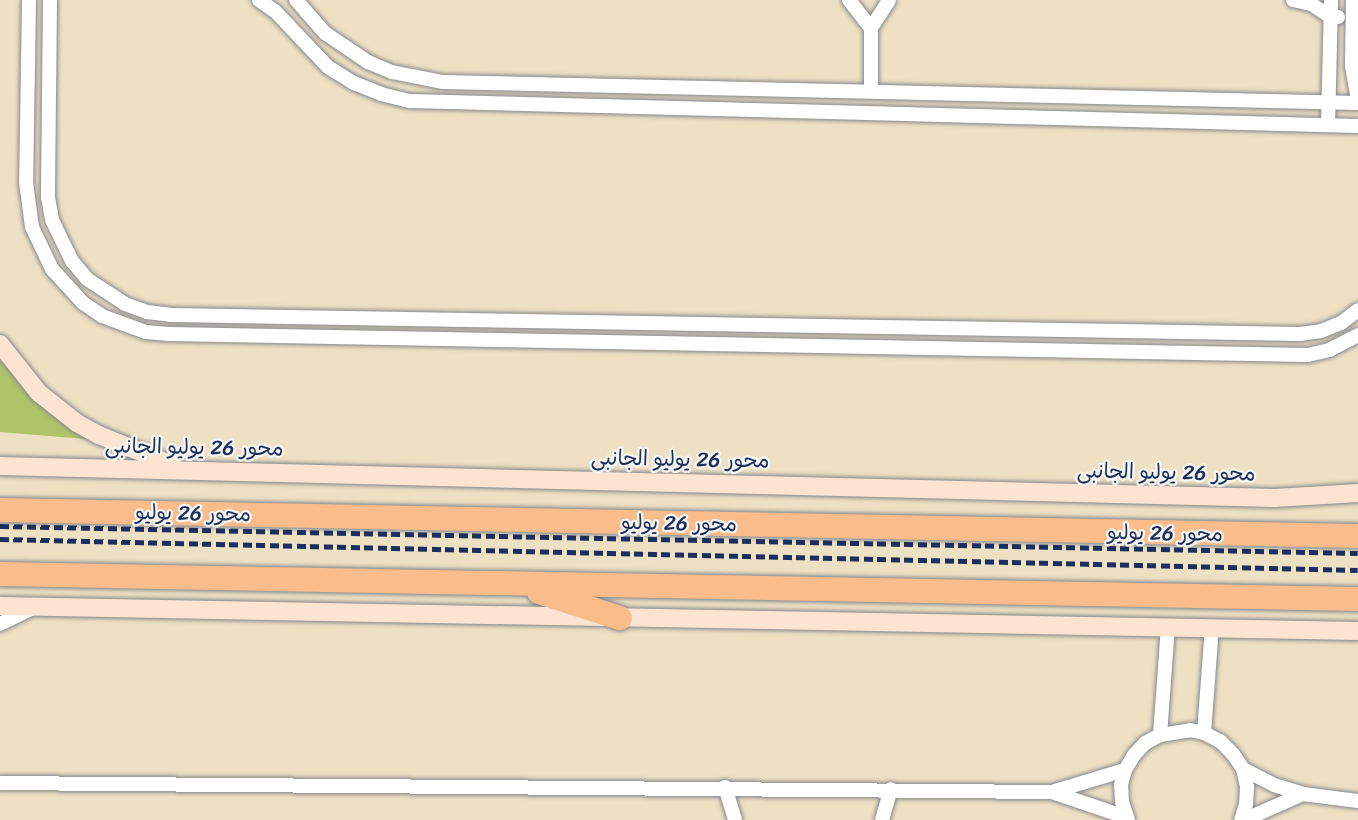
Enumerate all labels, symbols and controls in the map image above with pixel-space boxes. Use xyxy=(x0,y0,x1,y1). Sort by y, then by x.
street label: محور 26 يوليو الجانبى xyxy=(104,433,284,461)
street label: محور 26 يوليو الجانبى xyxy=(590,445,770,473)
street label: محور 26 يوليو الجانبى xyxy=(1076,458,1256,486)
street label: محور 26 يوليو xyxy=(135,499,251,527)
street label: محور 26 يوليو xyxy=(621,509,737,537)
street label: محور 26 يوليو xyxy=(1107,519,1223,547)

